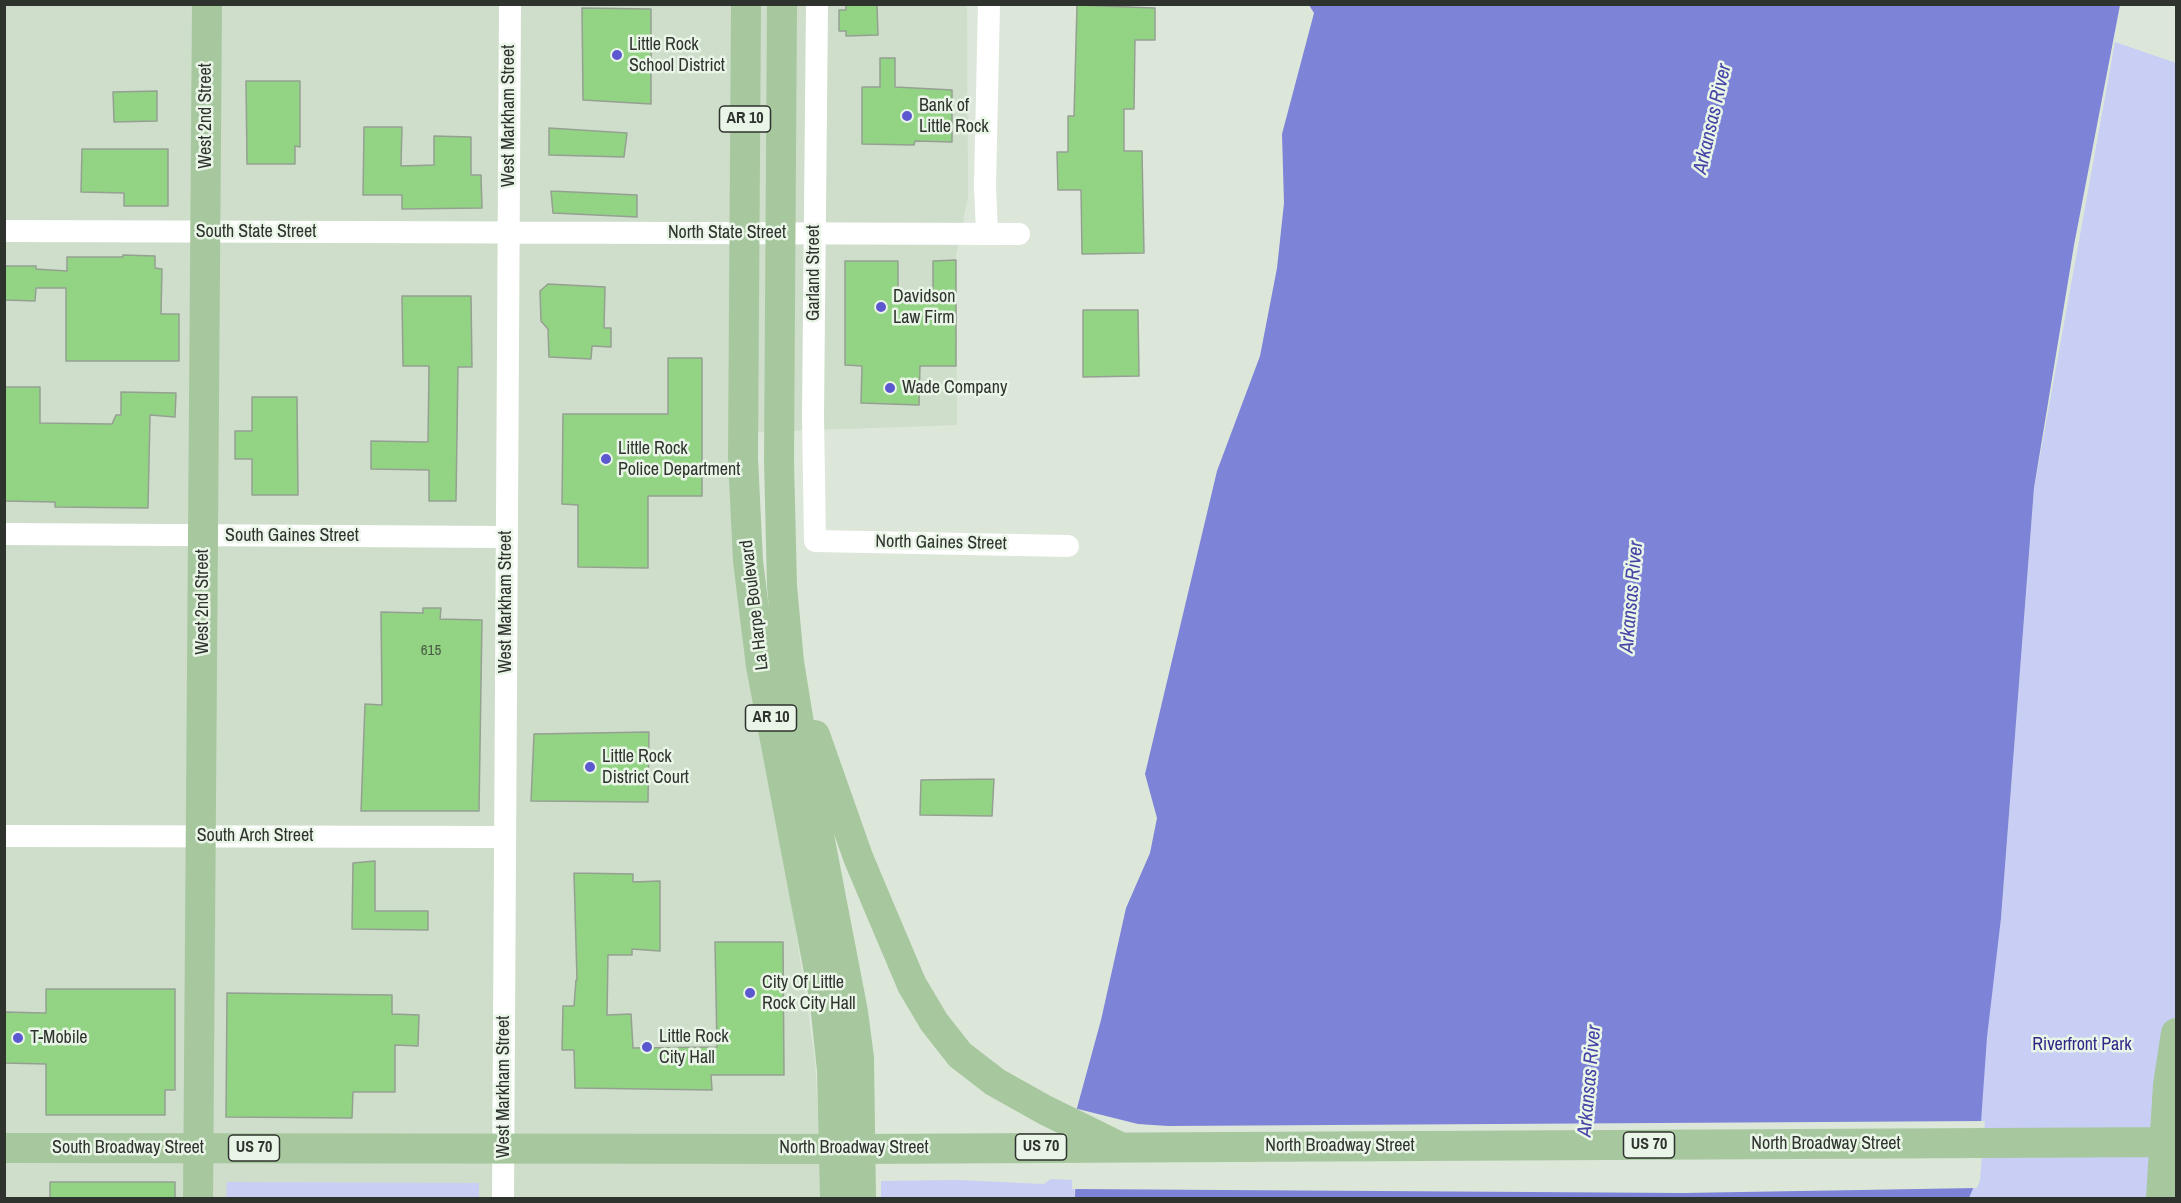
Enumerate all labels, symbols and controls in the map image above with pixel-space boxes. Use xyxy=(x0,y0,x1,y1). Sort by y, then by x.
place label: Little Rock School District xyxy=(629,34,725,76)
street label: West Markham Street xyxy=(498,45,520,187)
marker: Little Rock School District xyxy=(610,48,624,62)
water label: Arkansas River xyxy=(1689,62,1737,176)
street label: West 2nd Street xyxy=(195,63,217,169)
place label: Bank of Little Rock xyxy=(919,95,989,138)
road number: AR 10 xyxy=(720,106,771,132)
marker: Bank of Little Rock xyxy=(900,109,914,123)
street label: South State Street xyxy=(196,221,316,243)
street label: North State Street xyxy=(668,222,786,244)
street label: Garland Street xyxy=(803,225,825,321)
place label: Davidson Law Firm xyxy=(893,286,955,328)
marker: Davidson Law Firm xyxy=(874,300,888,314)
place label: Wade Company xyxy=(902,377,1007,399)
marker: Wade Company xyxy=(883,381,897,395)
place label: Little Rock Police Department xyxy=(618,438,740,480)
marker: Little Rock Police Department xyxy=(599,452,613,466)
street label: South Gaines Street xyxy=(225,525,359,547)
street label: West Markham Street xyxy=(495,531,517,673)
street label: North Gaines Street xyxy=(875,531,1007,555)
street label: La Harpe Boulevard xyxy=(736,539,774,671)
water label: Arkansas River xyxy=(1615,540,1649,654)
street label: West 2nd Street xyxy=(192,549,214,655)
house number: 615 xyxy=(421,642,441,660)
road number: AR 10 xyxy=(746,705,796,731)
place label: Little Rock District Court xyxy=(602,746,689,789)
marker: Little Rock District Court xyxy=(583,760,597,774)
street label: South Arch Street xyxy=(197,825,313,847)
place label: City Of Little Rock City Hall xyxy=(762,972,855,1014)
marker: City Of Little Rock City Hall xyxy=(743,986,757,1000)
street label: West Markham Street xyxy=(493,1016,515,1158)
water label: Arkansas River xyxy=(1573,1024,1607,1138)
place label: Little Rock City Hall xyxy=(659,1026,729,1068)
place label: T-Mobile xyxy=(30,1027,87,1049)
marker: T-Mobile xyxy=(11,1031,25,1045)
park label: Riverfront Park xyxy=(2032,1034,2132,1056)
marker: Little Rock City Hall xyxy=(640,1040,654,1054)
road number: US 70 xyxy=(1624,1132,1674,1158)
street label: North Broadway Street xyxy=(1751,1133,1901,1155)
road number: US 70 xyxy=(1016,1134,1066,1160)
road number: US 70 xyxy=(228,1135,280,1161)
street label: North Broadway Street xyxy=(1265,1135,1415,1157)
street label: South Broadway Street xyxy=(52,1137,204,1159)
street label: North Broadway Street xyxy=(779,1137,929,1159)

